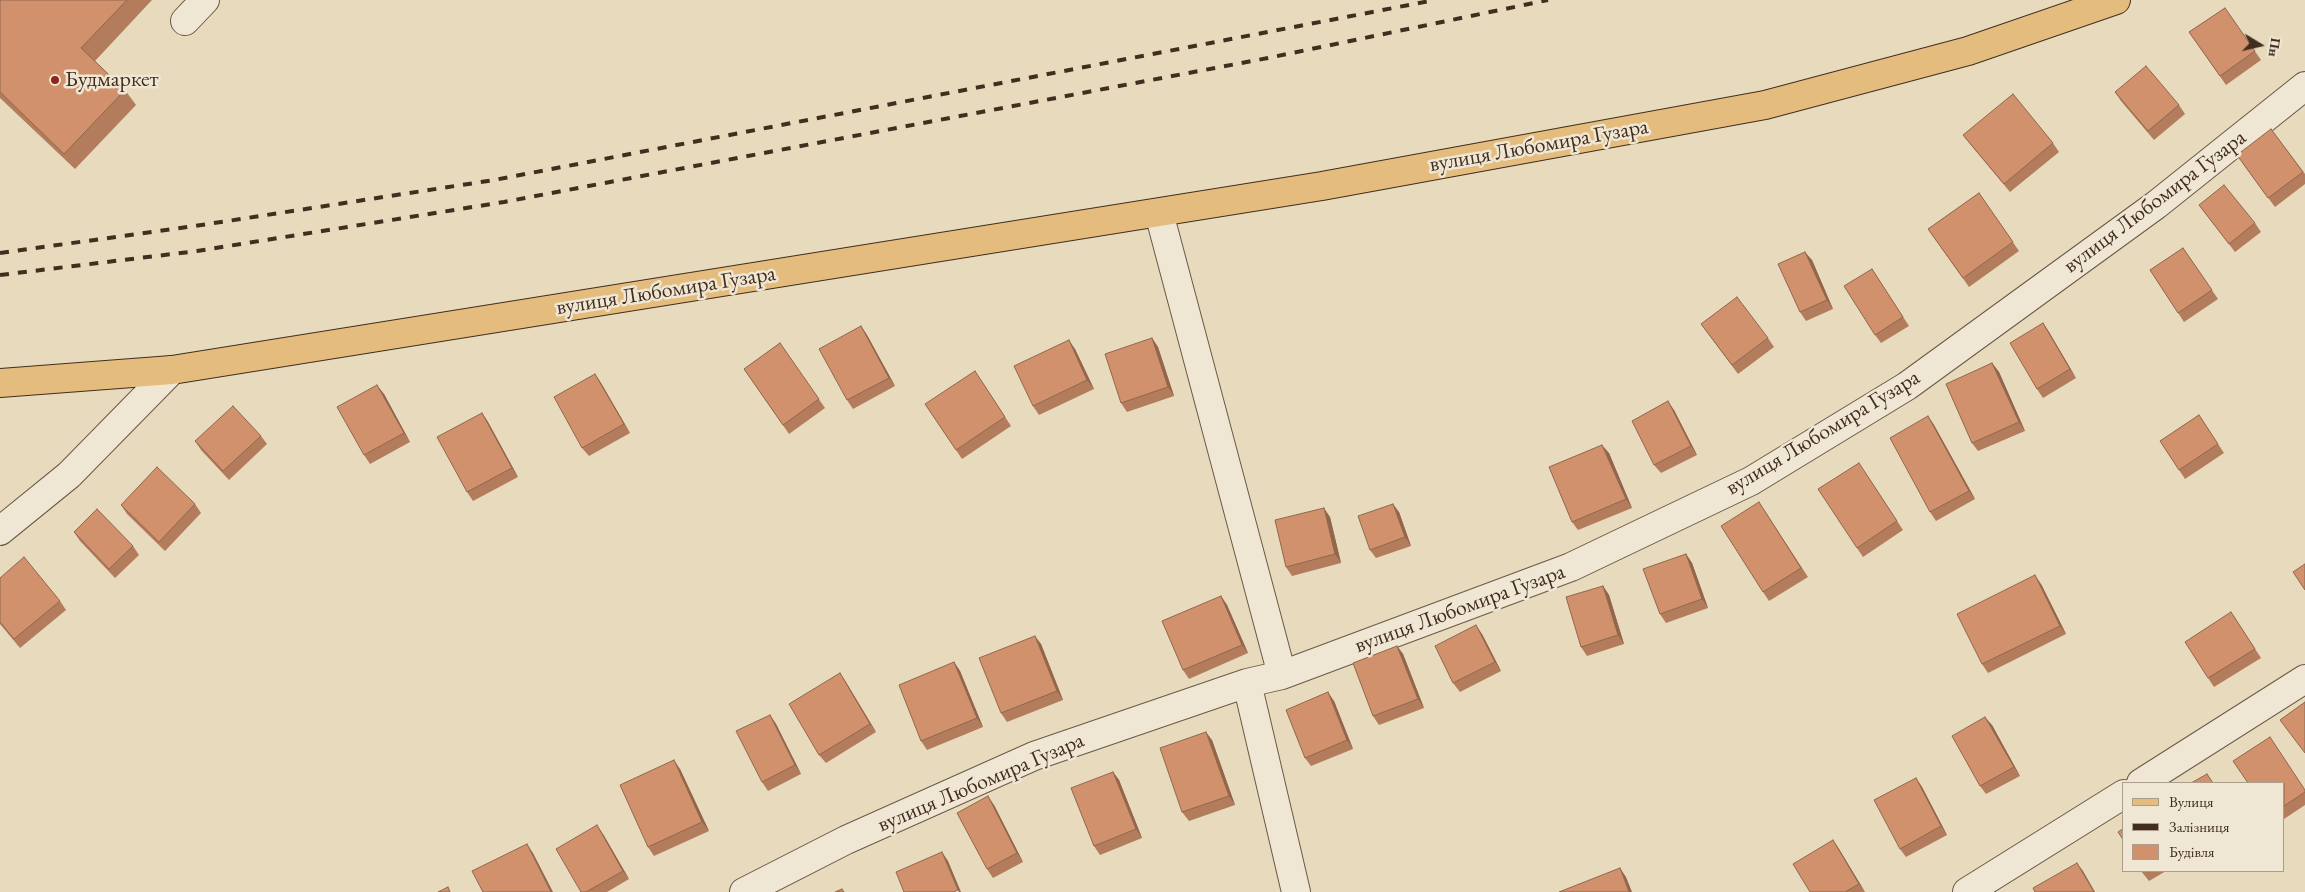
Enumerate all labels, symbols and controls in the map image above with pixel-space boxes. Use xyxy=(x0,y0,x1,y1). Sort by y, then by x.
north arrow xyxy=(2235,20,2285,70)
text: Пн xyxy=(2264,36,2285,58)
place label: Будмаркет xyxy=(65,67,159,93)
marker: Будмаркет xyxy=(49,74,61,86)
street label: вулиця Любомира Гузара xyxy=(1428,114,1650,178)
street label: вулиця Любомира Гузара xyxy=(2059,125,2251,279)
street label: вулиця Любомира Гузара xyxy=(554,261,778,321)
street label: вулиця Любомира Гузара xyxy=(1721,365,1925,501)
street label: вулиця Любомира Гузара xyxy=(1351,559,1569,659)
street label: вулиця Любомира Гузара xyxy=(874,728,1088,838)
legend xyxy=(2122,782,2285,872)
text: Вулиця xyxy=(2169,792,2214,811)
text: Залізниця xyxy=(2169,817,2229,836)
text: Будівля xyxy=(2169,842,2215,861)

